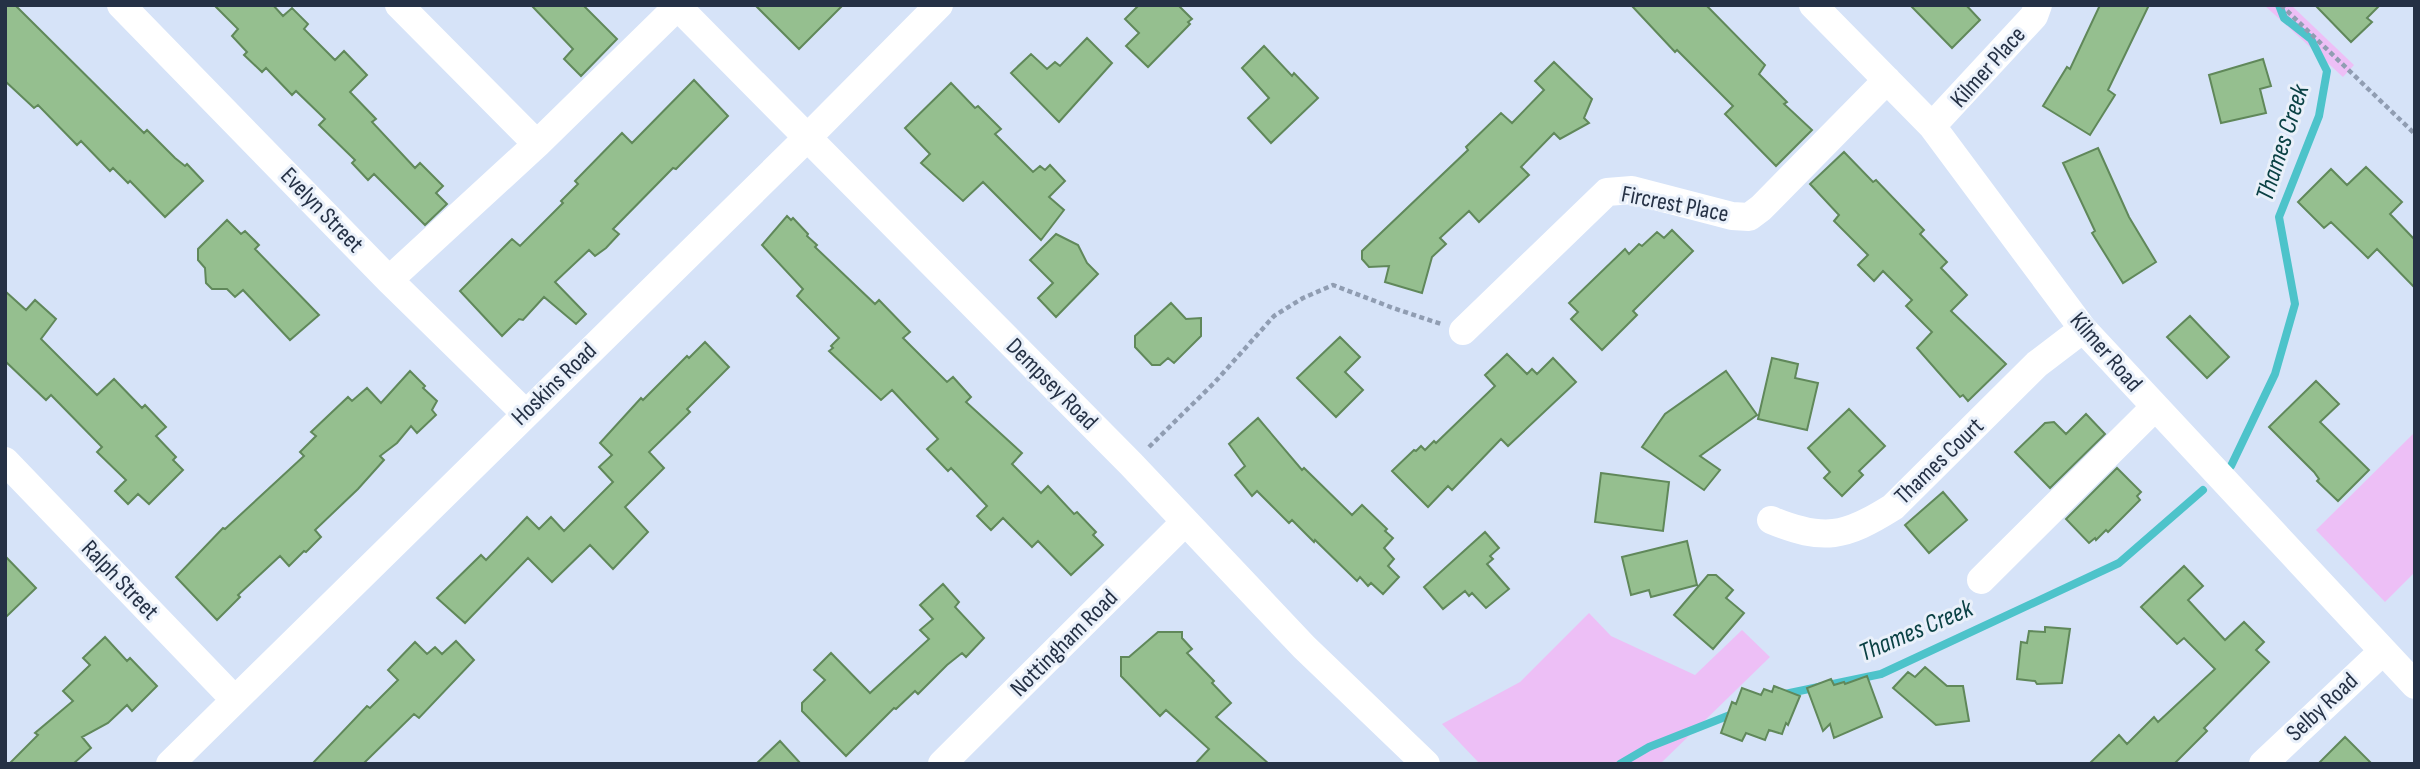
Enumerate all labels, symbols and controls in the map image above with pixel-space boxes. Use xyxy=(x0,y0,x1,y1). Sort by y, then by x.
street label: Kilmer Place xyxy=(1944,21,2032,113)
water label: Thames Creek xyxy=(2250,80,2317,205)
street label: Evelyn Street xyxy=(274,161,370,259)
street label: Fircrest Place xyxy=(1619,179,1731,229)
street label: Kilmer Road xyxy=(2064,306,2148,398)
street label: Dempsey Road xyxy=(1000,332,1104,436)
street label: Hoskins Road xyxy=(505,336,603,432)
street label: Thames Court xyxy=(1888,412,1990,510)
street label: Ralph Street xyxy=(75,534,165,626)
street label: Nottingham Road xyxy=(1004,583,1124,703)
water label: Thames Creek xyxy=(1855,593,1979,669)
street label: Selby Road xyxy=(2280,667,2364,747)

